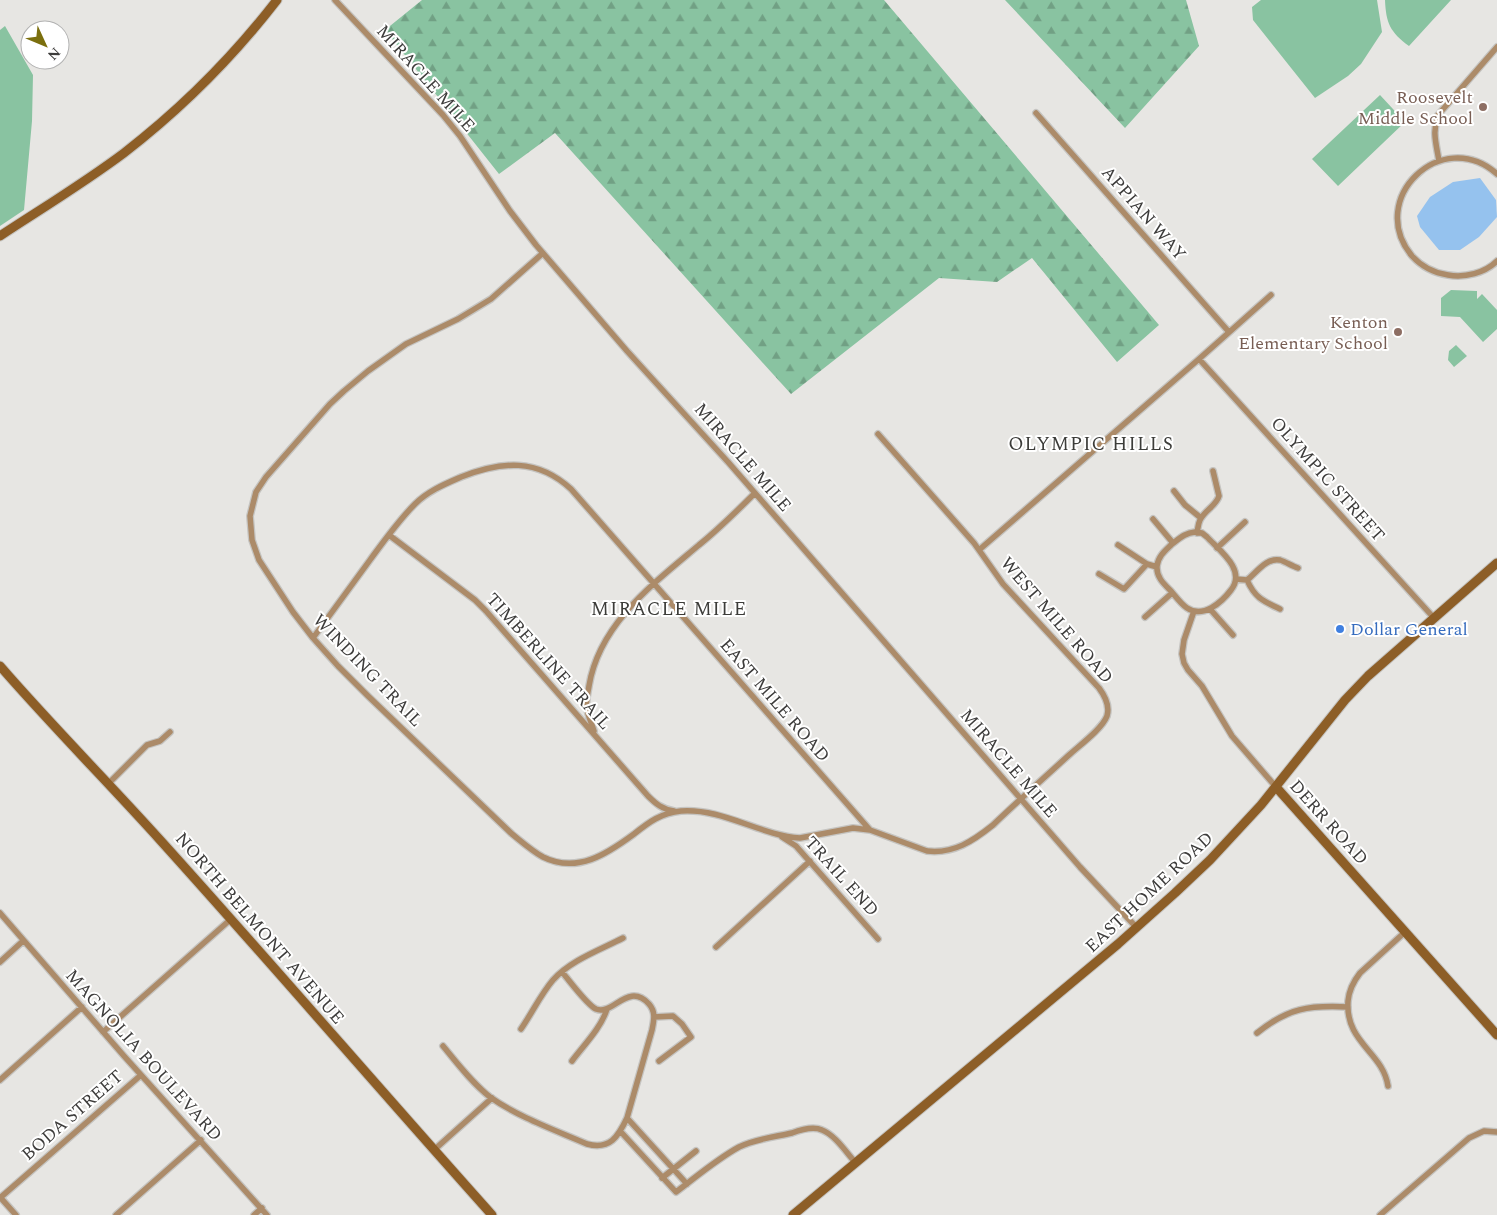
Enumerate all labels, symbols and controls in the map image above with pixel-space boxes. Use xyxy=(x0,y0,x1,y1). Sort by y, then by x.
street label: MIRACLE MILE xyxy=(370,18,481,138)
north arrow xyxy=(20,20,70,70)
text: N xyxy=(42,42,66,65)
place label: Roosevelt Middle School xyxy=(1358,84,1473,132)
marker: Roosevelt Middle School xyxy=(1477,101,1489,113)
street label: APPIAN WAY xyxy=(1095,160,1192,267)
place label: Kenton Elementary School xyxy=(1238,309,1388,357)
marker: Kenton Elementary School xyxy=(1392,326,1404,338)
street label: MIRACLE MILE xyxy=(688,397,798,518)
street label: OLYMPIC STREET xyxy=(1264,411,1391,548)
district label: OLYMPIC HILLS xyxy=(1008,430,1174,459)
street label: WEST MILE ROAD xyxy=(994,551,1120,690)
street label: TIMBERLINE TRAIL xyxy=(480,587,618,736)
district label: MIRACLE MILE xyxy=(591,595,747,624)
street label: WINDING TRAIL xyxy=(306,608,429,733)
place label: Dollar General xyxy=(1350,616,1468,643)
marker: Dollar General xyxy=(1334,623,1346,635)
street label: EAST MILE ROAD xyxy=(713,632,836,768)
street label: MIRACLE MILE xyxy=(954,703,1064,824)
street label: DERR ROAD xyxy=(1283,773,1375,871)
street label: EAST HOME ROAD xyxy=(1079,825,1220,959)
street label: NORTH BELMONT AVENUE xyxy=(168,826,351,1030)
street label: TRAIL END xyxy=(798,830,885,923)
street label: MAGNOLIA BOULEVARD xyxy=(59,963,229,1148)
street label: BODA STREET xyxy=(16,1064,129,1167)

